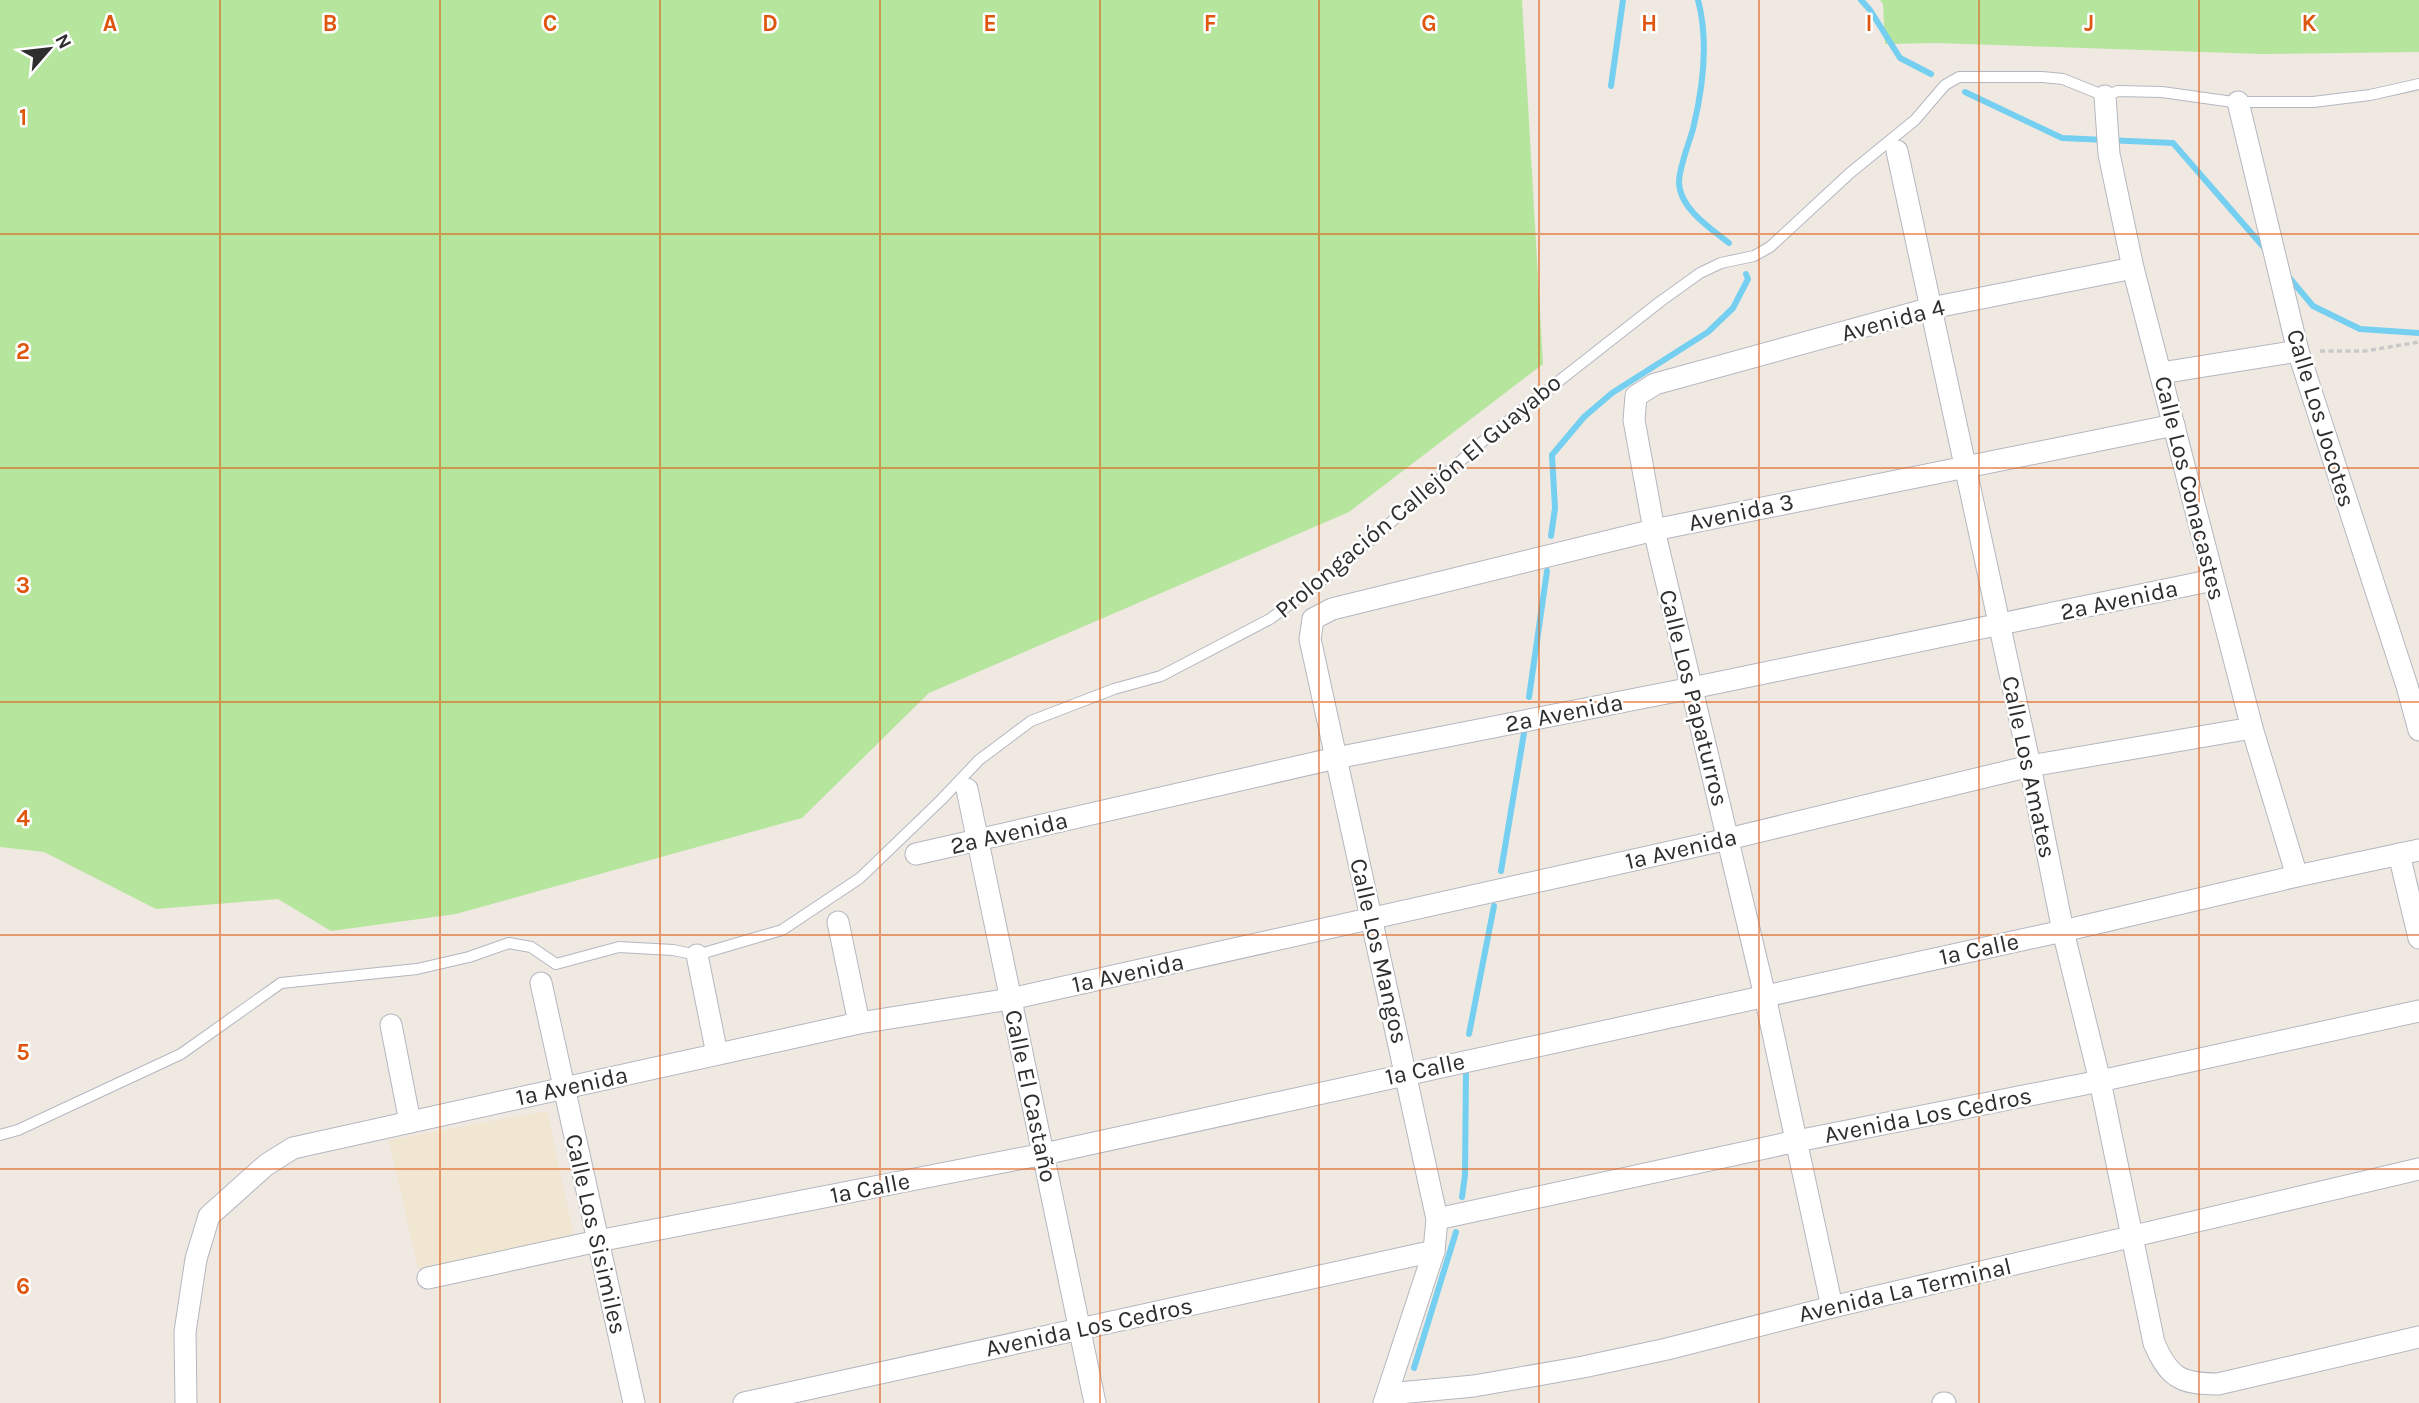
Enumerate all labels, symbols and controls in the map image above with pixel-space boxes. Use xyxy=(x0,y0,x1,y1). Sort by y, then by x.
text: A xyxy=(103,10,117,37)
text: B xyxy=(323,10,337,37)
text: C xyxy=(543,10,557,37)
text: D xyxy=(762,10,778,37)
text: E xyxy=(983,10,997,37)
text: F xyxy=(1204,10,1216,37)
text: G xyxy=(1421,10,1437,37)
text: H xyxy=(1641,10,1657,37)
text: I xyxy=(1865,10,1873,37)
text: J xyxy=(2084,10,2094,37)
text: K xyxy=(2301,10,2317,37)
north arrow xyxy=(14,14,84,84)
text: N xyxy=(50,30,76,53)
text: 1 xyxy=(19,104,27,131)
street label: Avenida 4 xyxy=(1838,293,1948,347)
street label: Calle Los Jocotes xyxy=(2281,326,2361,510)
text: 2 xyxy=(16,338,30,365)
street label: Prolongación Callejón El Guayabo xyxy=(1269,368,1567,624)
street label: Calle Los Conacastes xyxy=(2149,373,2231,603)
street label: Avenida 3 xyxy=(1686,487,1796,537)
text: 3 xyxy=(16,572,30,599)
street label: 2a Avenida xyxy=(2058,574,2180,626)
street label: Calle Los Papaturros xyxy=(1654,587,1734,809)
street label: Calle Los Amates xyxy=(1996,673,2062,861)
street label: 2a Avenida xyxy=(1503,688,1625,738)
text: 4 xyxy=(16,805,30,832)
street label: 2a Avenida xyxy=(948,806,1070,860)
street label: 1a Avenida xyxy=(1623,823,1739,875)
street label: Calle Los Mangos xyxy=(1344,856,1414,1046)
street label: 1a Calle xyxy=(1937,927,2021,971)
street label: 1a Avenida xyxy=(1070,948,1186,998)
street label: Calle El Castaño xyxy=(999,1007,1063,1185)
text: 5 xyxy=(16,1039,30,1066)
street label: 1a Calle xyxy=(1383,1047,1467,1091)
street label: 1a Avenida xyxy=(514,1061,630,1111)
street label: Avenida Los Cedros xyxy=(1822,1081,2034,1149)
street label: Calle Los Sisimiles xyxy=(559,1131,633,1337)
street label: 1a Calle xyxy=(828,1167,912,1209)
street label: Avenida La Terminal xyxy=(1796,1252,2014,1328)
text: 6 xyxy=(16,1273,30,1300)
street label: Avenida Los Cedros xyxy=(983,1291,1195,1363)

